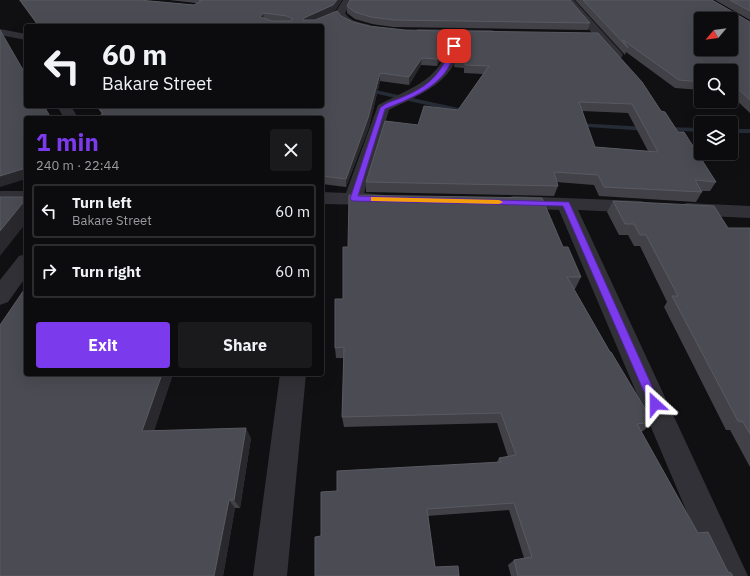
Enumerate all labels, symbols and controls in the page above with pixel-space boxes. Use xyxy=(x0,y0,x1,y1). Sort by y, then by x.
north arrow xyxy=(694,12,738,56)
map controls xyxy=(694,12,738,160)
pin xyxy=(437,29,471,63)
icon: arrive xyxy=(443,35,465,57)
text: 60 m xyxy=(102,36,167,73)
icon: left xyxy=(36,40,88,92)
button: search xyxy=(694,64,738,108)
text: Bakare Street xyxy=(102,72,212,95)
button: layers xyxy=(694,116,738,160)
text: 1 min xyxy=(36,126,99,158)
button: close xyxy=(270,129,312,171)
text: 240 m · 22:44 xyxy=(36,157,119,174)
text: Turn left xyxy=(72,193,132,212)
icon: left xyxy=(38,200,60,222)
text: 60 m xyxy=(275,202,310,221)
text: Bakare Street xyxy=(72,212,152,229)
icon: right xyxy=(38,260,60,282)
text: Turn right xyxy=(72,262,141,281)
text: 60 m xyxy=(275,262,310,281)
button: Exit xyxy=(36,322,170,368)
button: Share xyxy=(178,322,312,368)
position arrow xyxy=(634,383,676,425)

